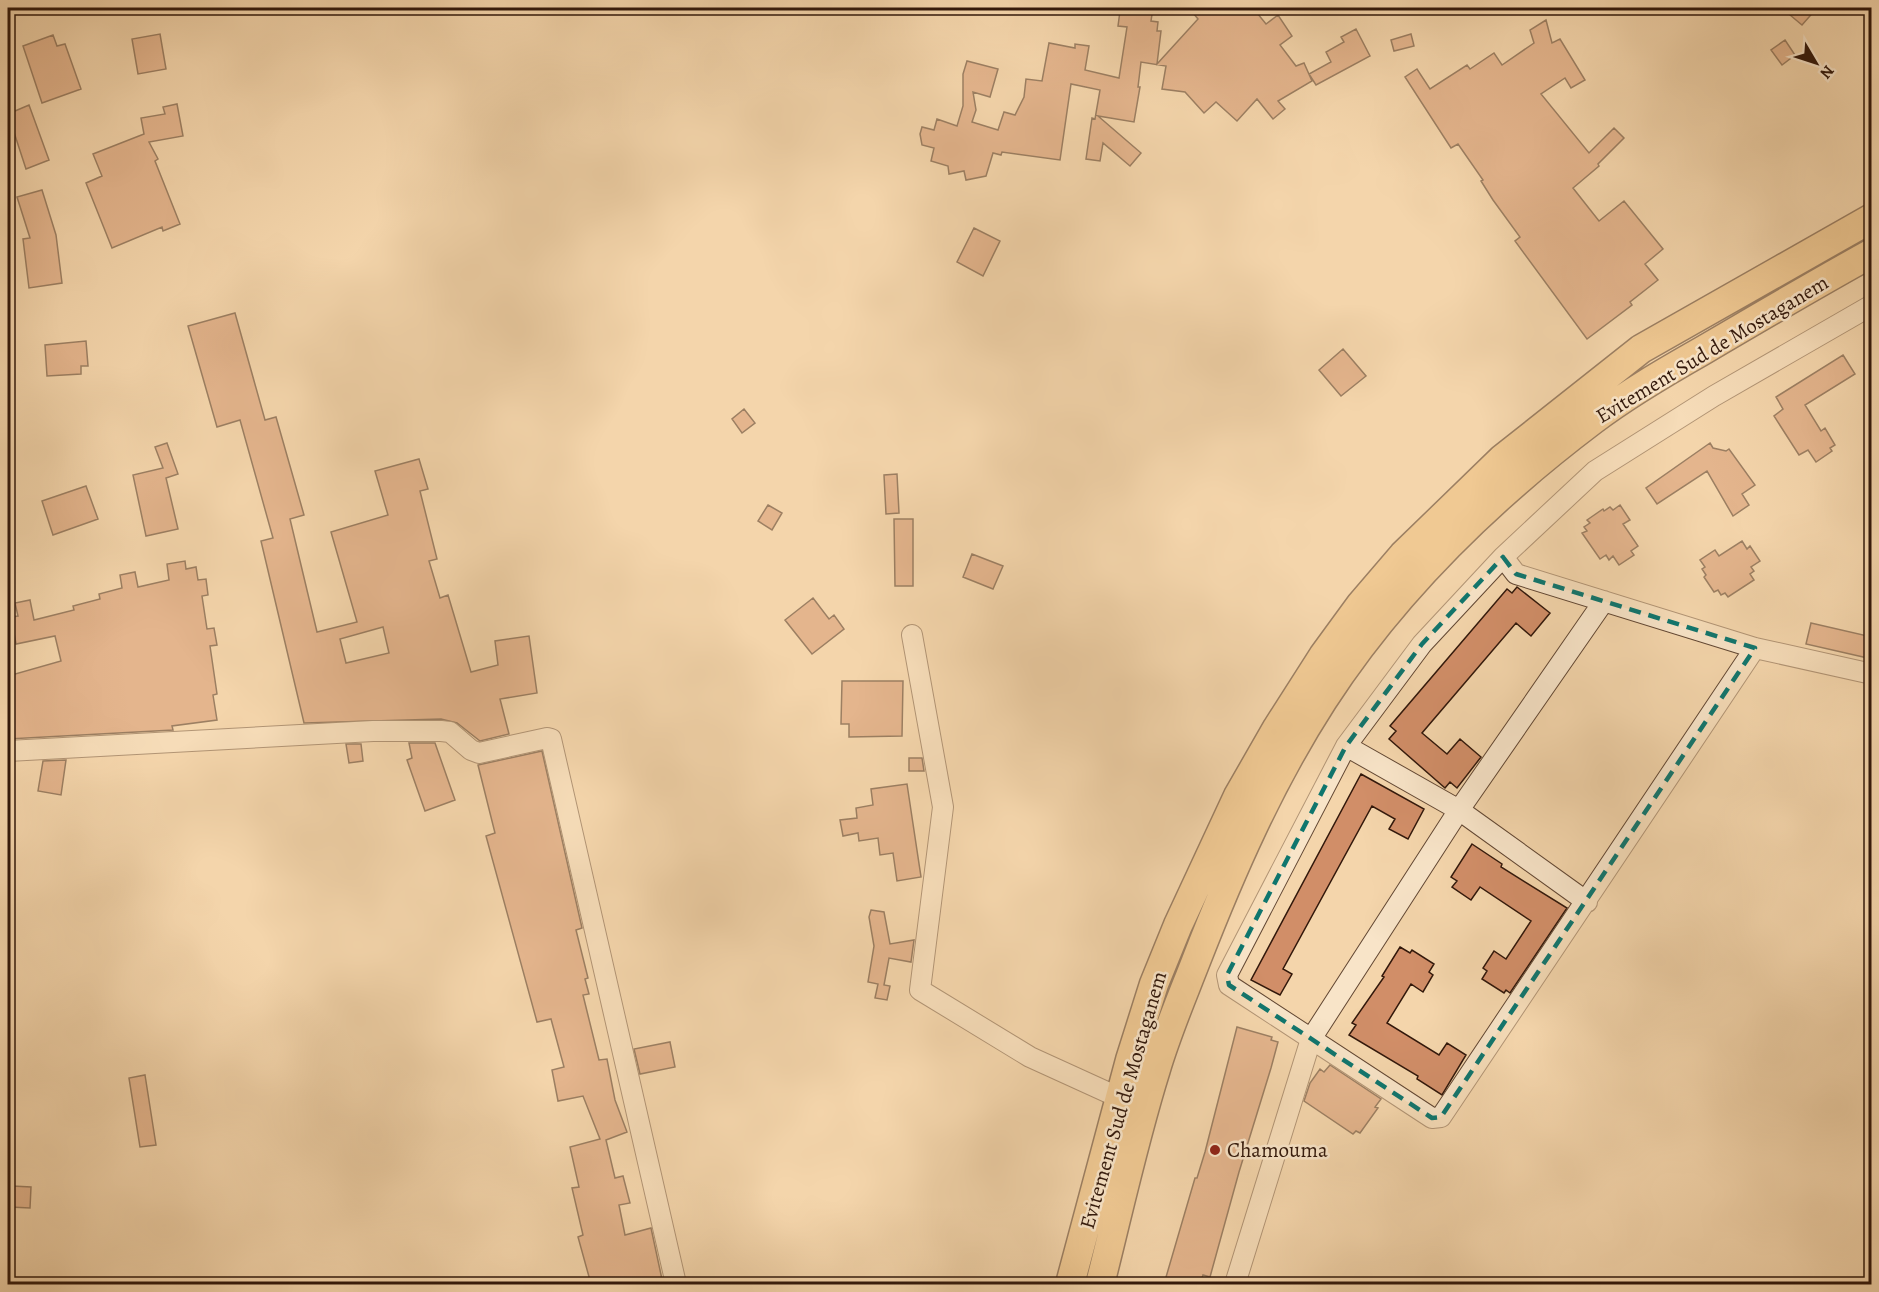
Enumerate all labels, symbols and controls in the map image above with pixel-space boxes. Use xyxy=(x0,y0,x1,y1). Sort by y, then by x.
north arrow xyxy=(1786,33,1846,93)
text: N xyxy=(1814,60,1839,84)
street label: Evitement Sud de Mostaganem xyxy=(1590,268,1834,430)
street label: Evitement Sud de Mostaganem xyxy=(1073,968,1173,1232)
place label: Chamouma xyxy=(1227,1136,1328,1164)
marker: Chamouma xyxy=(1208,1143,1222,1157)

